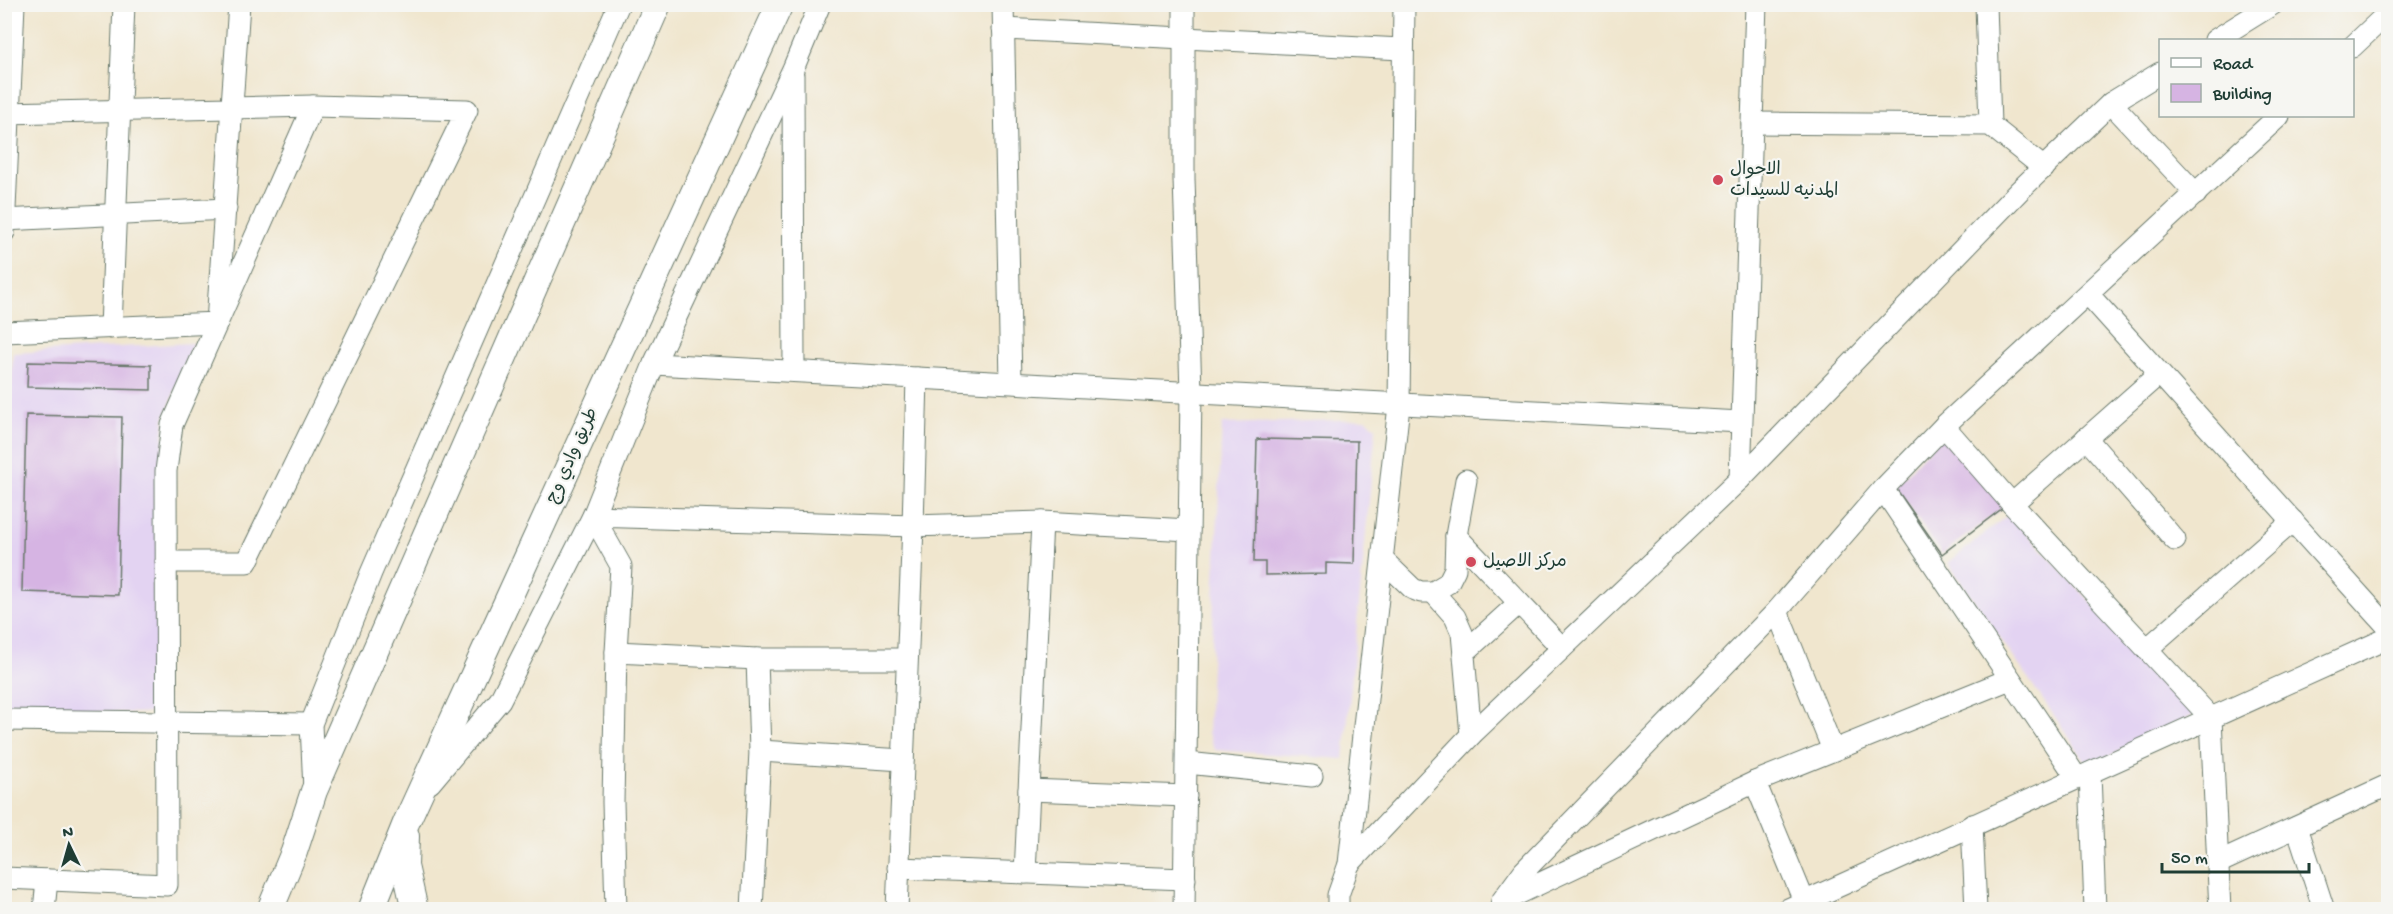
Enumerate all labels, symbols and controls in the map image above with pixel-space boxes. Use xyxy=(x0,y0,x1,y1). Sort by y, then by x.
legend xyxy=(2159,39,2354,117)
text: Road xyxy=(2213,55,2254,76)
text: Building xyxy=(2212,85,2272,106)
place label: الاحوال المدنيه للسيدات xyxy=(1730,160,1839,202)
marker: الاحوال المدنيه للسيدات xyxy=(1711,173,1725,187)
street label: طريق وادي وج xyxy=(543,405,603,507)
place label: مركز الاصيل xyxy=(1483,552,1567,573)
marker: مركز الاصيل xyxy=(1464,555,1478,569)
north arrow xyxy=(39,815,99,875)
text: N xyxy=(62,824,75,843)
scale bar xyxy=(2162,836,2309,874)
text: 50 m xyxy=(2171,849,2208,870)

